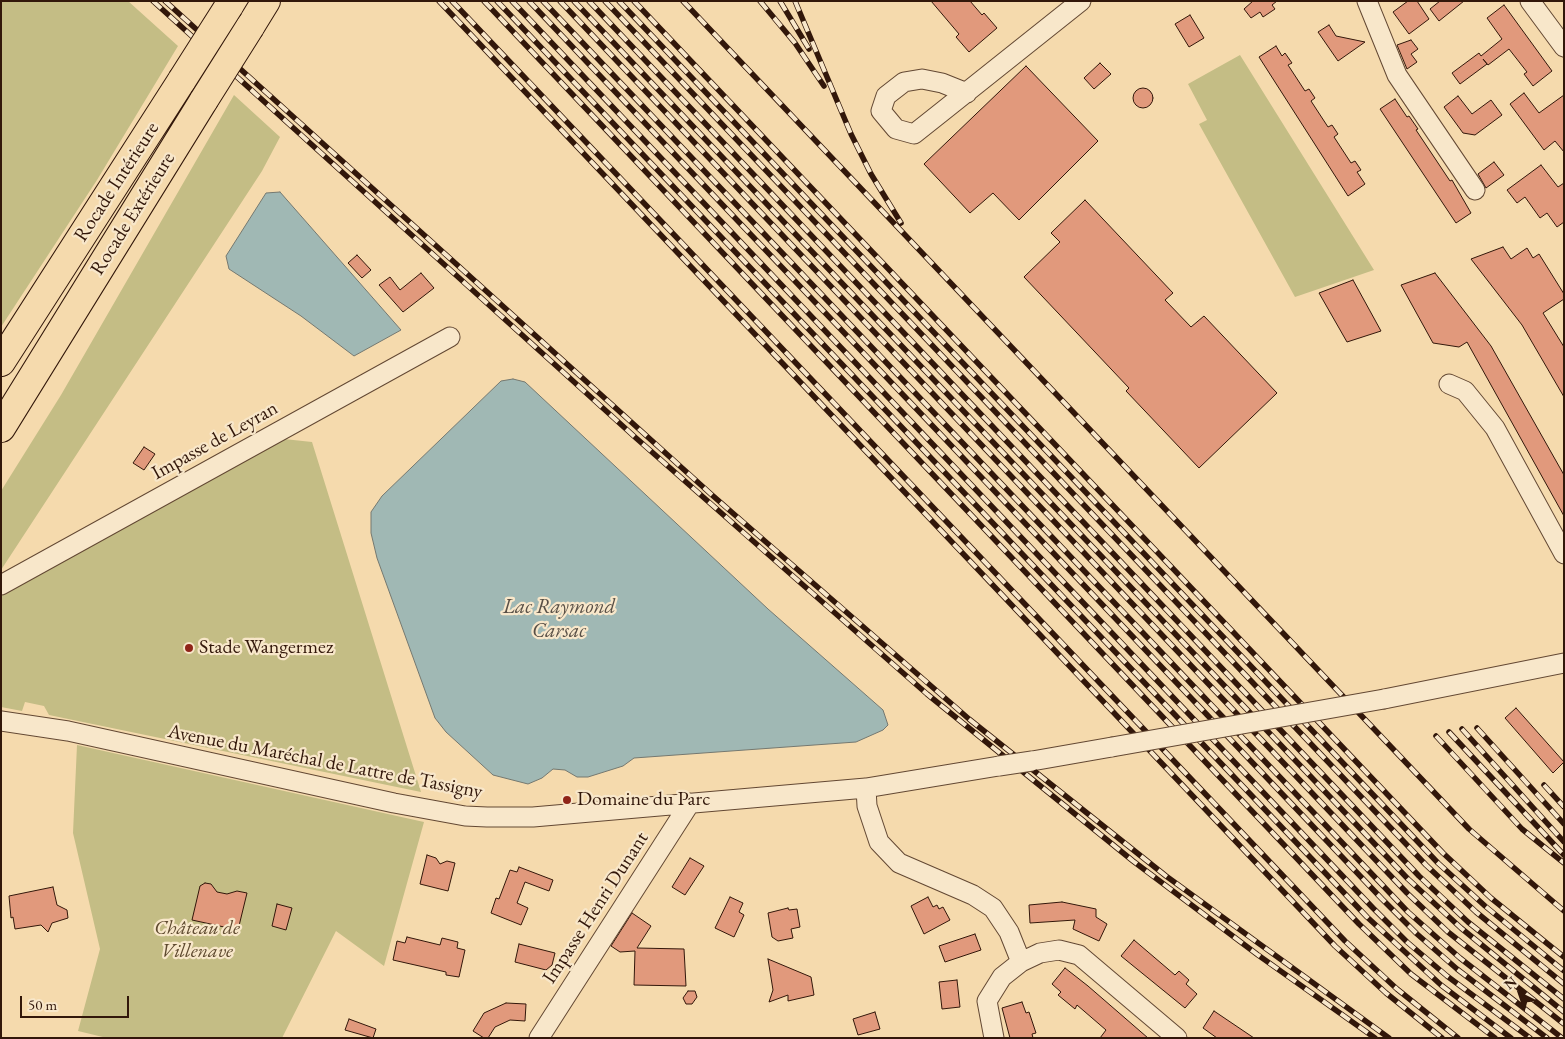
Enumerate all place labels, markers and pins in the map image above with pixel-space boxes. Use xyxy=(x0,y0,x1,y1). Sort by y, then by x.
place label: Stade Wangermez xyxy=(199,636,333,660)
marker: Stade Wangermez xyxy=(183,642,195,654)
place label: Domaine du Parc xyxy=(577,788,710,812)
marker: Domaine du Parc xyxy=(561,794,573,806)

